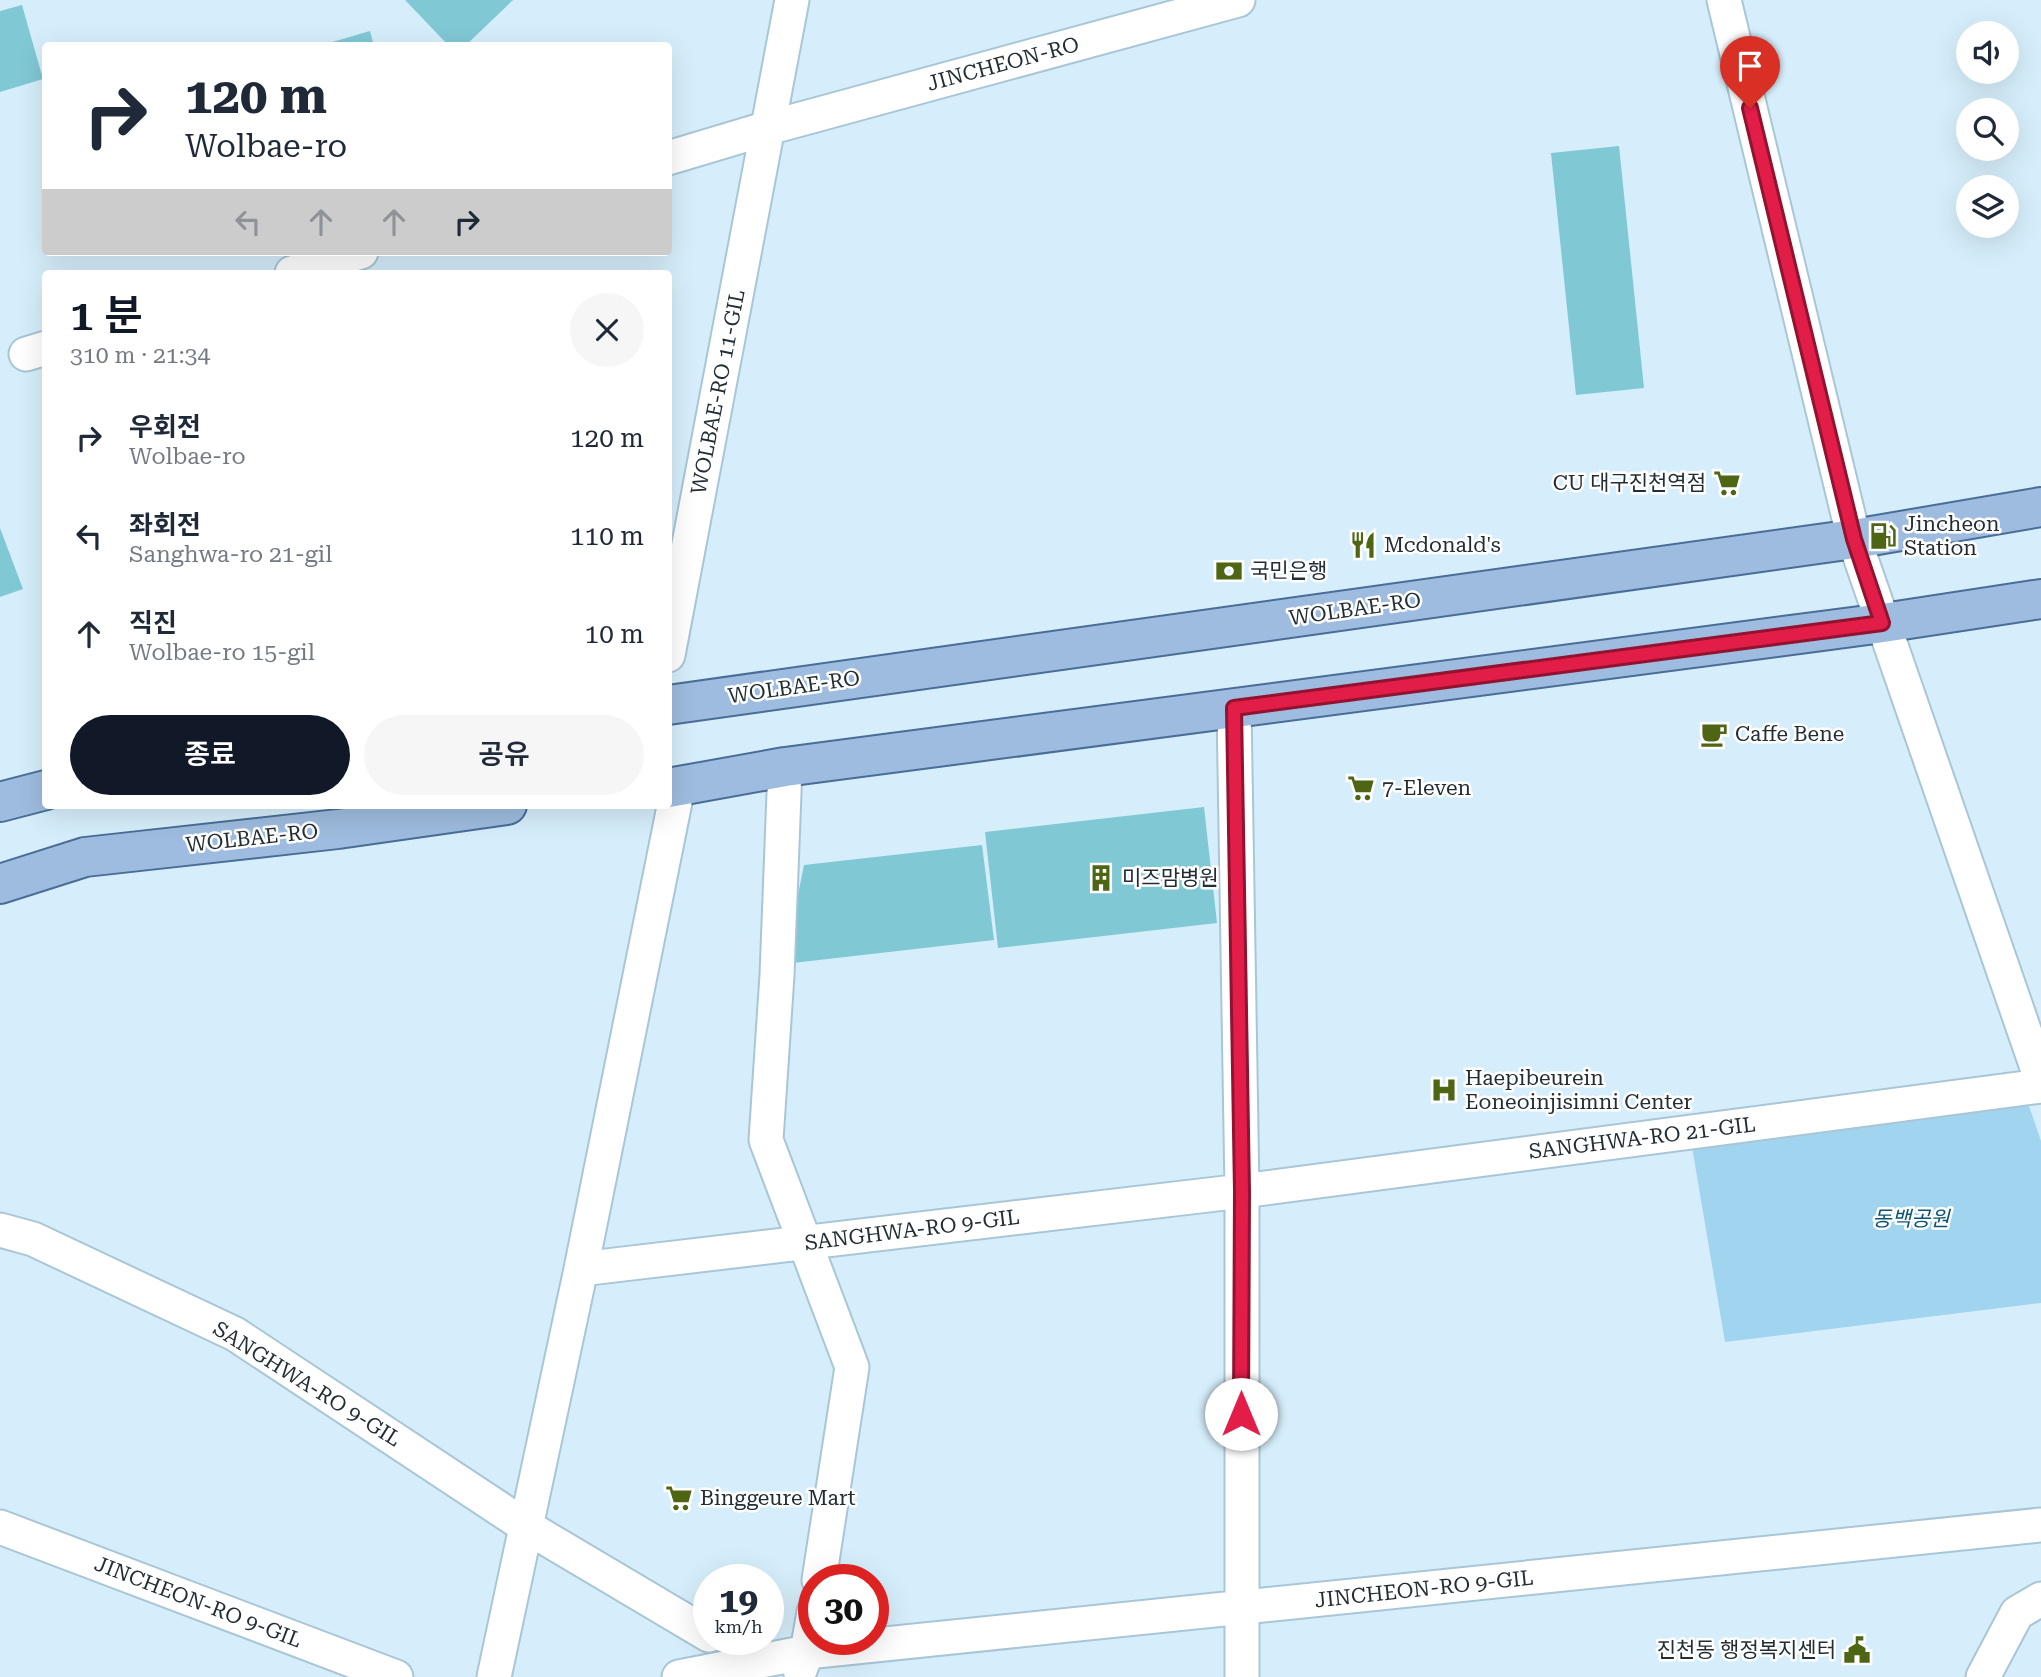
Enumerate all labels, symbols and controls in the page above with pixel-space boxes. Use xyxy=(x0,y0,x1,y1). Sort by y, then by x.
map controls xyxy=(1956,21,2019,238)
button: sound xyxy=(1956,21,2019,84)
street label: JINCHEON-RO xyxy=(924,32,1082,96)
pin xyxy=(1720,36,1780,108)
icon: arrive xyxy=(1731,47,1769,85)
text: 120 m xyxy=(185,68,327,125)
icon: right xyxy=(70,70,161,161)
button: search xyxy=(1956,98,2019,161)
text: Wolbae-ro xyxy=(185,127,347,165)
button: layers xyxy=(1956,175,2019,238)
icon: left xyxy=(229,203,267,241)
icon: ahead xyxy=(302,203,340,241)
icon: ahead xyxy=(375,203,413,241)
icon: right xyxy=(448,203,486,241)
street label: WOLBAE-RO 11-GIL xyxy=(686,287,750,497)
text: 1 분 xyxy=(70,291,143,340)
button: close xyxy=(570,293,644,367)
text: 310 m · 21:34 xyxy=(70,342,210,369)
text: 우회전 xyxy=(129,412,201,442)
icon: right xyxy=(70,419,108,457)
text: 120 m xyxy=(570,423,644,453)
text: Wolbae-ro xyxy=(129,443,246,470)
supermarket icon: CU 대구진천역점 xyxy=(1712,468,1742,498)
place label: CU 대구진천역점 xyxy=(1553,471,1706,495)
text: 좌회전 xyxy=(129,510,201,540)
place label: Jincheon Station xyxy=(1904,512,2000,560)
icon: left xyxy=(70,517,108,555)
text: 110 m xyxy=(570,521,644,551)
fuel station icon: Jincheon Station xyxy=(1868,521,1898,551)
restaurant icon: Mcdonald's xyxy=(1348,530,1378,560)
place label: Mcdonald's xyxy=(1384,533,1501,557)
text: Sanghwa-ro 21-gil xyxy=(129,541,332,568)
bank icon: 국민은행 xyxy=(1214,556,1244,586)
place label: 국민은행 xyxy=(1250,559,1327,583)
street label: WOLBAE-RO xyxy=(1287,588,1423,630)
text: 직진 xyxy=(129,608,177,638)
icon: ahead xyxy=(70,615,108,653)
text: 10 m xyxy=(585,619,644,649)
text: Wolbae-ro 15-gil xyxy=(129,639,315,666)
street label: WOLBAE-RO xyxy=(726,666,862,708)
button: 종료 xyxy=(70,715,350,795)
button: 공유 xyxy=(364,715,644,795)
cafe icon: Caffe Bene xyxy=(1699,719,1729,749)
place label: Caffe Bene xyxy=(1735,722,1844,746)
supermarket icon: 7-Eleven xyxy=(1346,773,1376,803)
place label: 7-Eleven xyxy=(1382,776,1472,800)
street label: WOLBAE-RO xyxy=(185,819,319,857)
building icon: 미즈맘병원 xyxy=(1086,863,1116,893)
place label: 미즈맘병원 xyxy=(1122,866,1219,890)
place label: Haepibeurein Eoneoinjisimni Center xyxy=(1465,1066,1693,1114)
hospital icon: Haepibeurein Eoneoinjisimni Center xyxy=(1429,1075,1459,1105)
street label: SANGHWA-RO 21-GIL xyxy=(1527,1112,1757,1164)
street label: SANGHWA-RO 9-GIL xyxy=(803,1205,1021,1255)
park label: 동백공원 xyxy=(1872,1207,1951,1231)
street label: SANGHWA-RO 9-GIL xyxy=(209,1317,405,1451)
position arrow xyxy=(1204,1377,1278,1451)
supermarket icon: Binggeure Mart xyxy=(664,1483,694,1513)
place label: Binggeure Mart xyxy=(700,1486,856,1510)
street label: JINCHEON-RO 9-GIL xyxy=(91,1551,305,1653)
speed limit sign: 30 xyxy=(798,1564,889,1655)
street label: JINCHEON-RO 9-GIL xyxy=(1314,1566,1534,1612)
text: 19 xyxy=(719,1580,758,1621)
text: km/h xyxy=(714,1616,763,1637)
public building icon: 진천동 행정복지센터 xyxy=(1842,1635,1872,1665)
place label: 진천동 행정복지센터 xyxy=(1657,1638,1836,1662)

